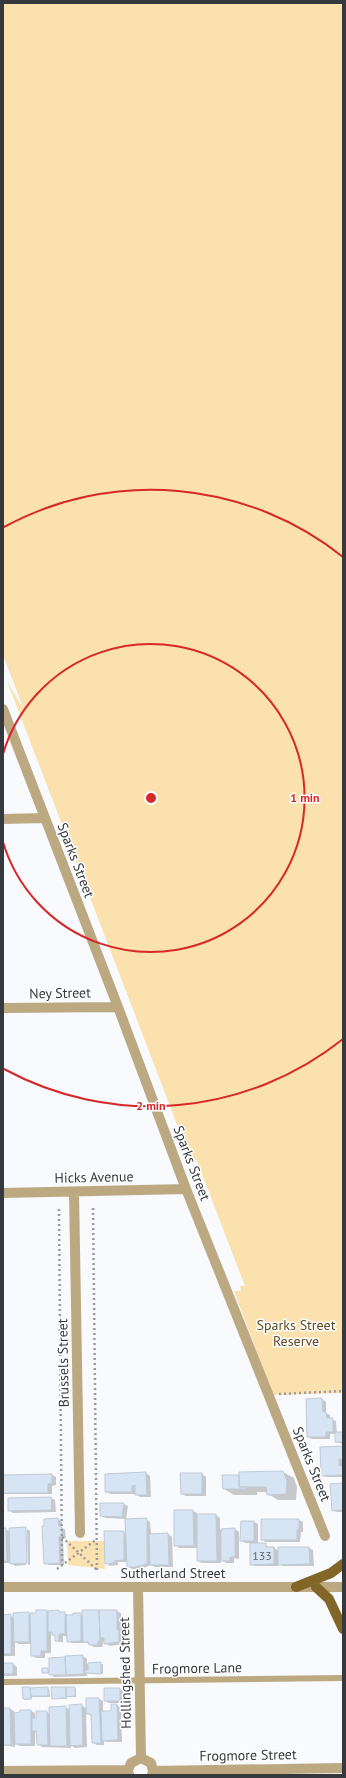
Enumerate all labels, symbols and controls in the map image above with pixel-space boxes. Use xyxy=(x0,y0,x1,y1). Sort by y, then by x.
text: 1 min xyxy=(290,790,320,805)
centre of rings xyxy=(144,791,158,805)
street label: Sparks Street xyxy=(53,820,99,900)
street label: Ney Street xyxy=(29,983,91,1003)
text: 2 min xyxy=(136,1098,166,1113)
street label: Sparks Street xyxy=(169,1123,215,1203)
street label: Hicks Avenue xyxy=(54,1167,134,1187)
park label: Sparks Street Reserve xyxy=(257,1316,336,1350)
street label: Brussels Street xyxy=(53,1318,73,1408)
street label: Sparks Street xyxy=(289,1424,335,1504)
house number: 133 xyxy=(252,1548,272,1563)
street label: Sutherland Street xyxy=(121,1564,226,1582)
street label: Hollingshed Street xyxy=(115,1617,135,1729)
street label: Frogmore Lane xyxy=(152,1658,242,1678)
street label: Frogmore Street xyxy=(199,1745,297,1765)

